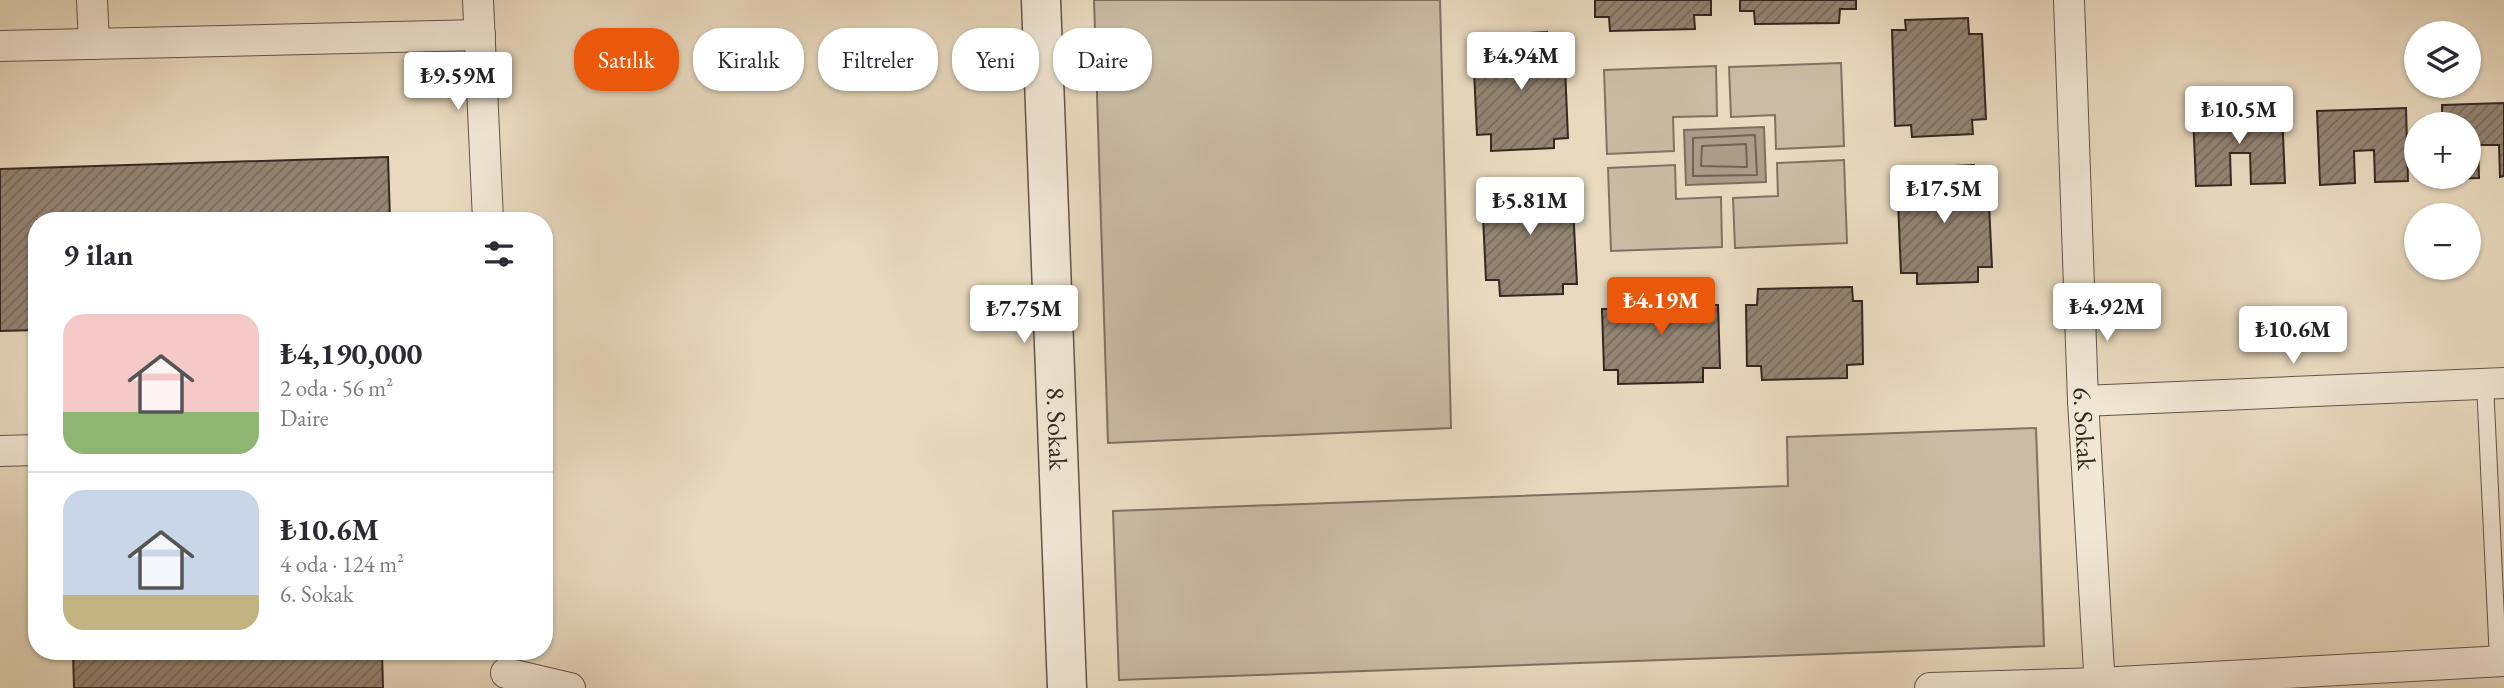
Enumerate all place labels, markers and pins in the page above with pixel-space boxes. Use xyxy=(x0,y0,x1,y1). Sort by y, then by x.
pin: ₺4.94M xyxy=(1464,32,1578,92)
pin: ₺9.59M xyxy=(401,52,515,112)
pin: ₺10.5M xyxy=(2182,86,2296,146)
pin: ₺17.5M xyxy=(1887,166,2001,225)
pin: ₺5.81M xyxy=(1473,177,1587,237)
pin: ₺4.19M xyxy=(1604,278,1718,337)
pin: ₺4.92M xyxy=(2050,284,2164,343)
pin: ₺7.75M xyxy=(967,286,1081,345)
pin: ₺10.6M xyxy=(2236,306,2350,366)

